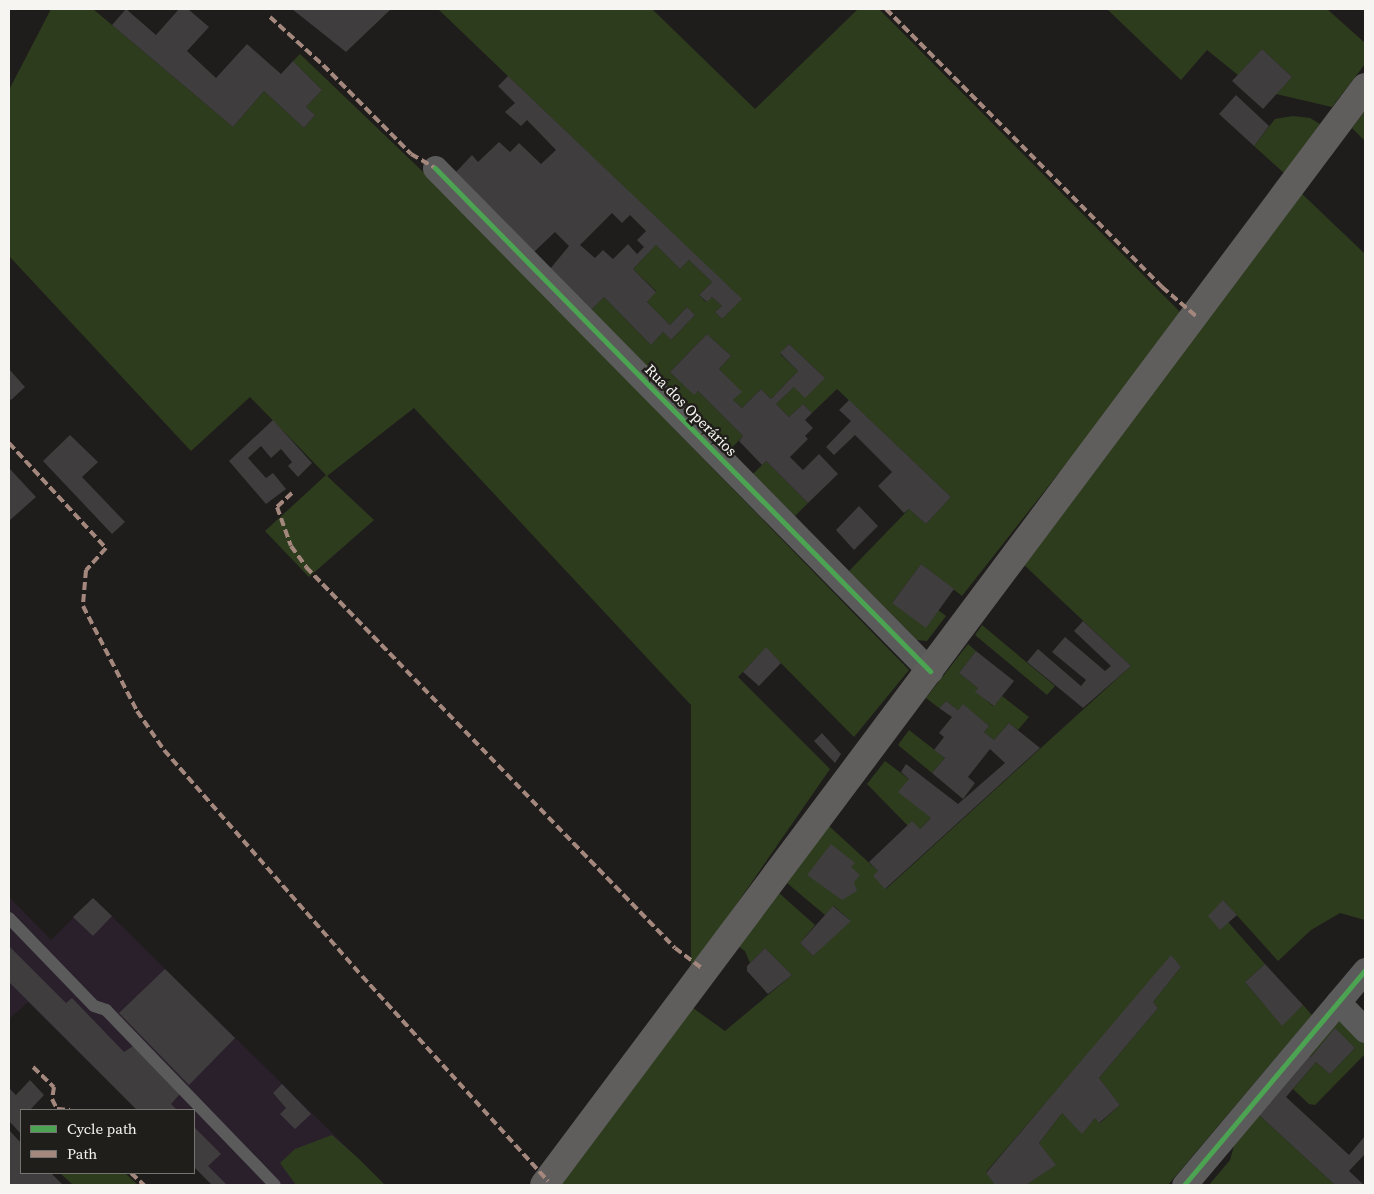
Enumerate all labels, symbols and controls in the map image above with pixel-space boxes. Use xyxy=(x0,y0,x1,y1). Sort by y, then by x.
street label: Rua dos Operários xyxy=(641,360,741,460)
legend xyxy=(20,1109,195,1174)
text: Cycle path xyxy=(67,1118,137,1139)
text: Path xyxy=(67,1143,97,1164)

